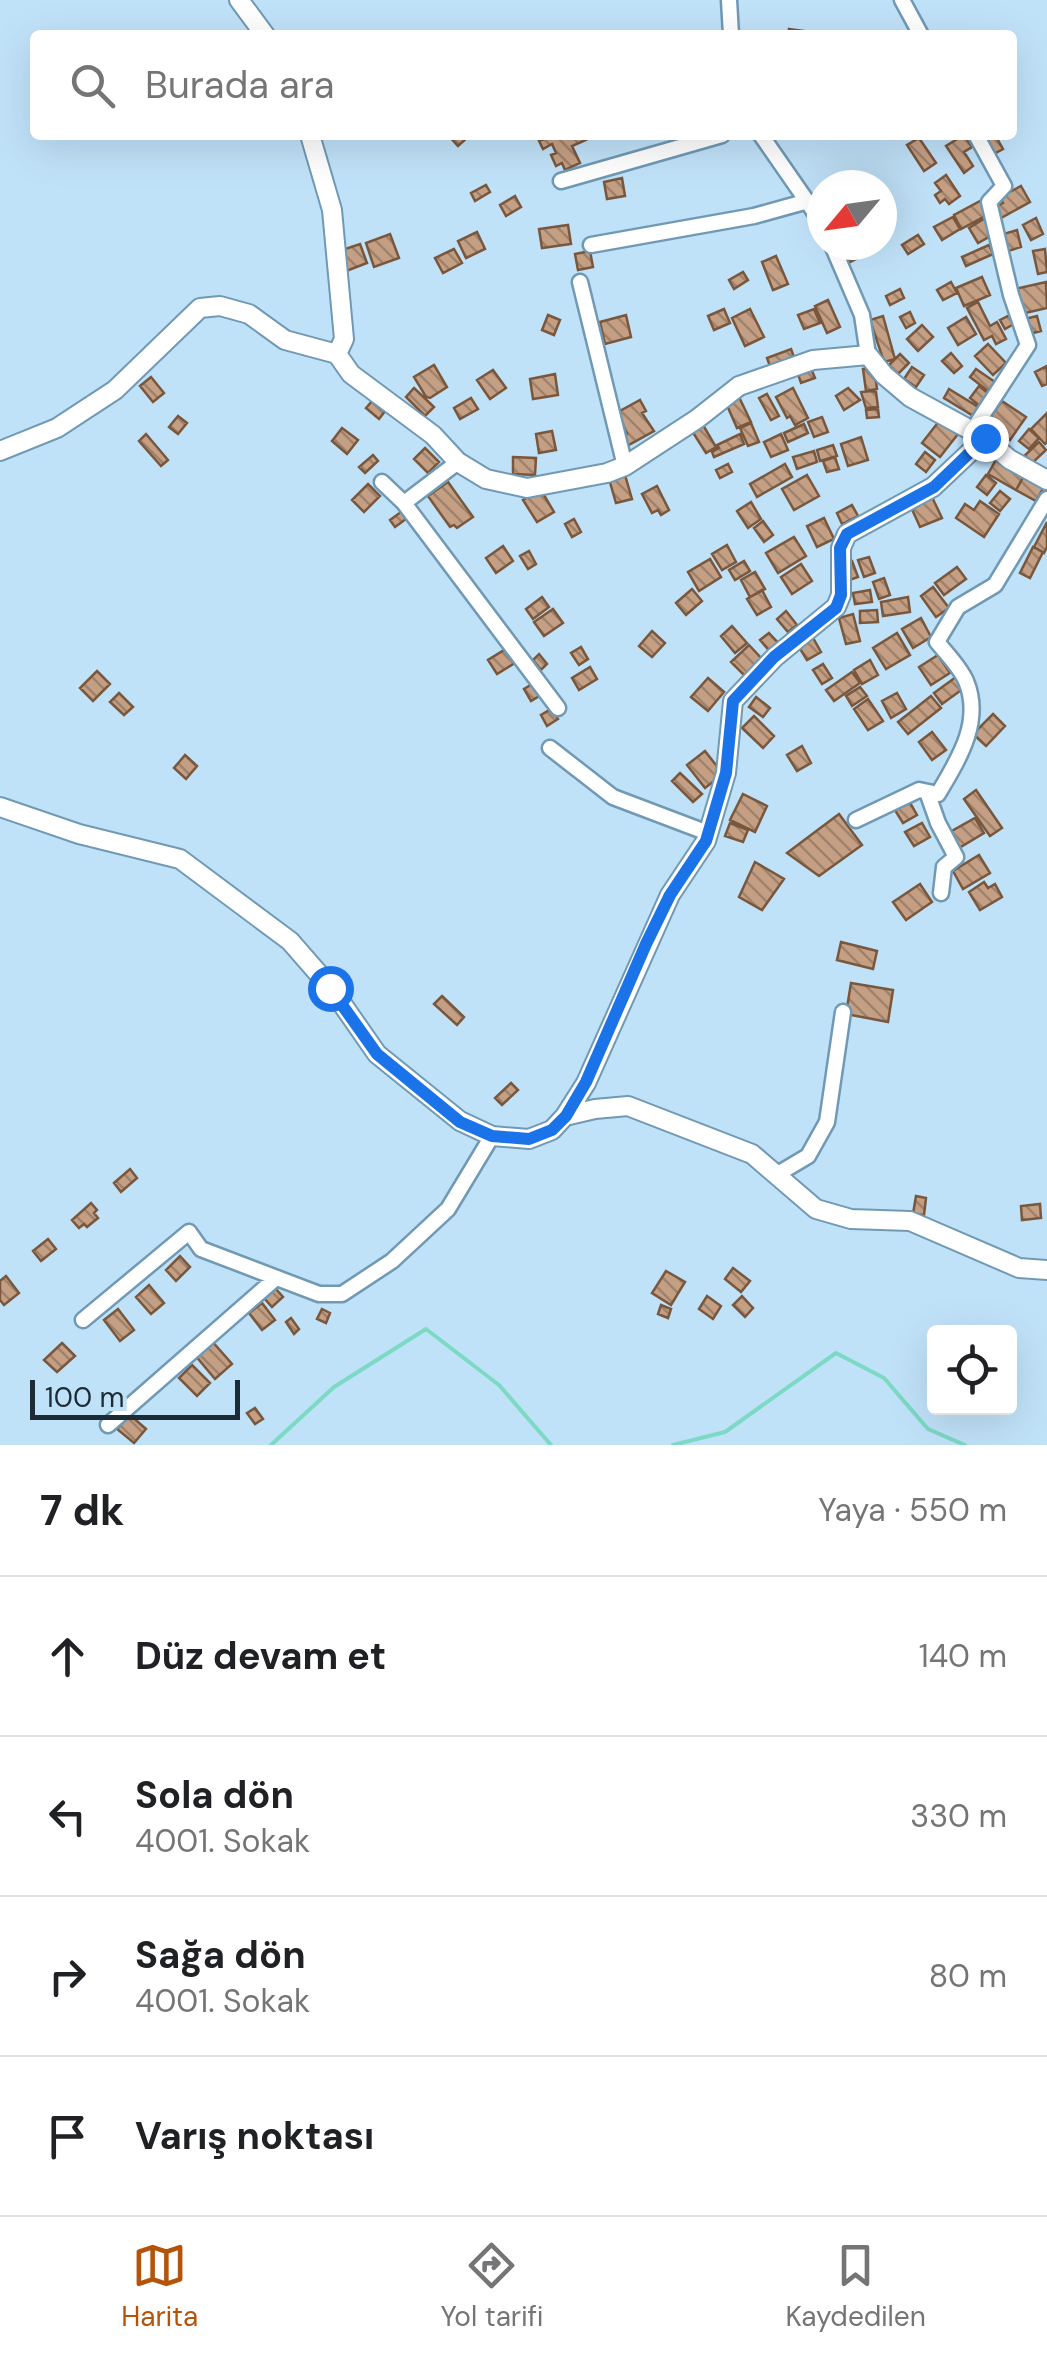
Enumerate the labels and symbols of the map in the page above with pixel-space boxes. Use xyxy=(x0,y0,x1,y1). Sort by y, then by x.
north arrow xyxy=(807,170,897,260)
route end xyxy=(963,416,1009,462)
route start xyxy=(308,966,354,1012)
scale bar xyxy=(30,1375,240,1420)

